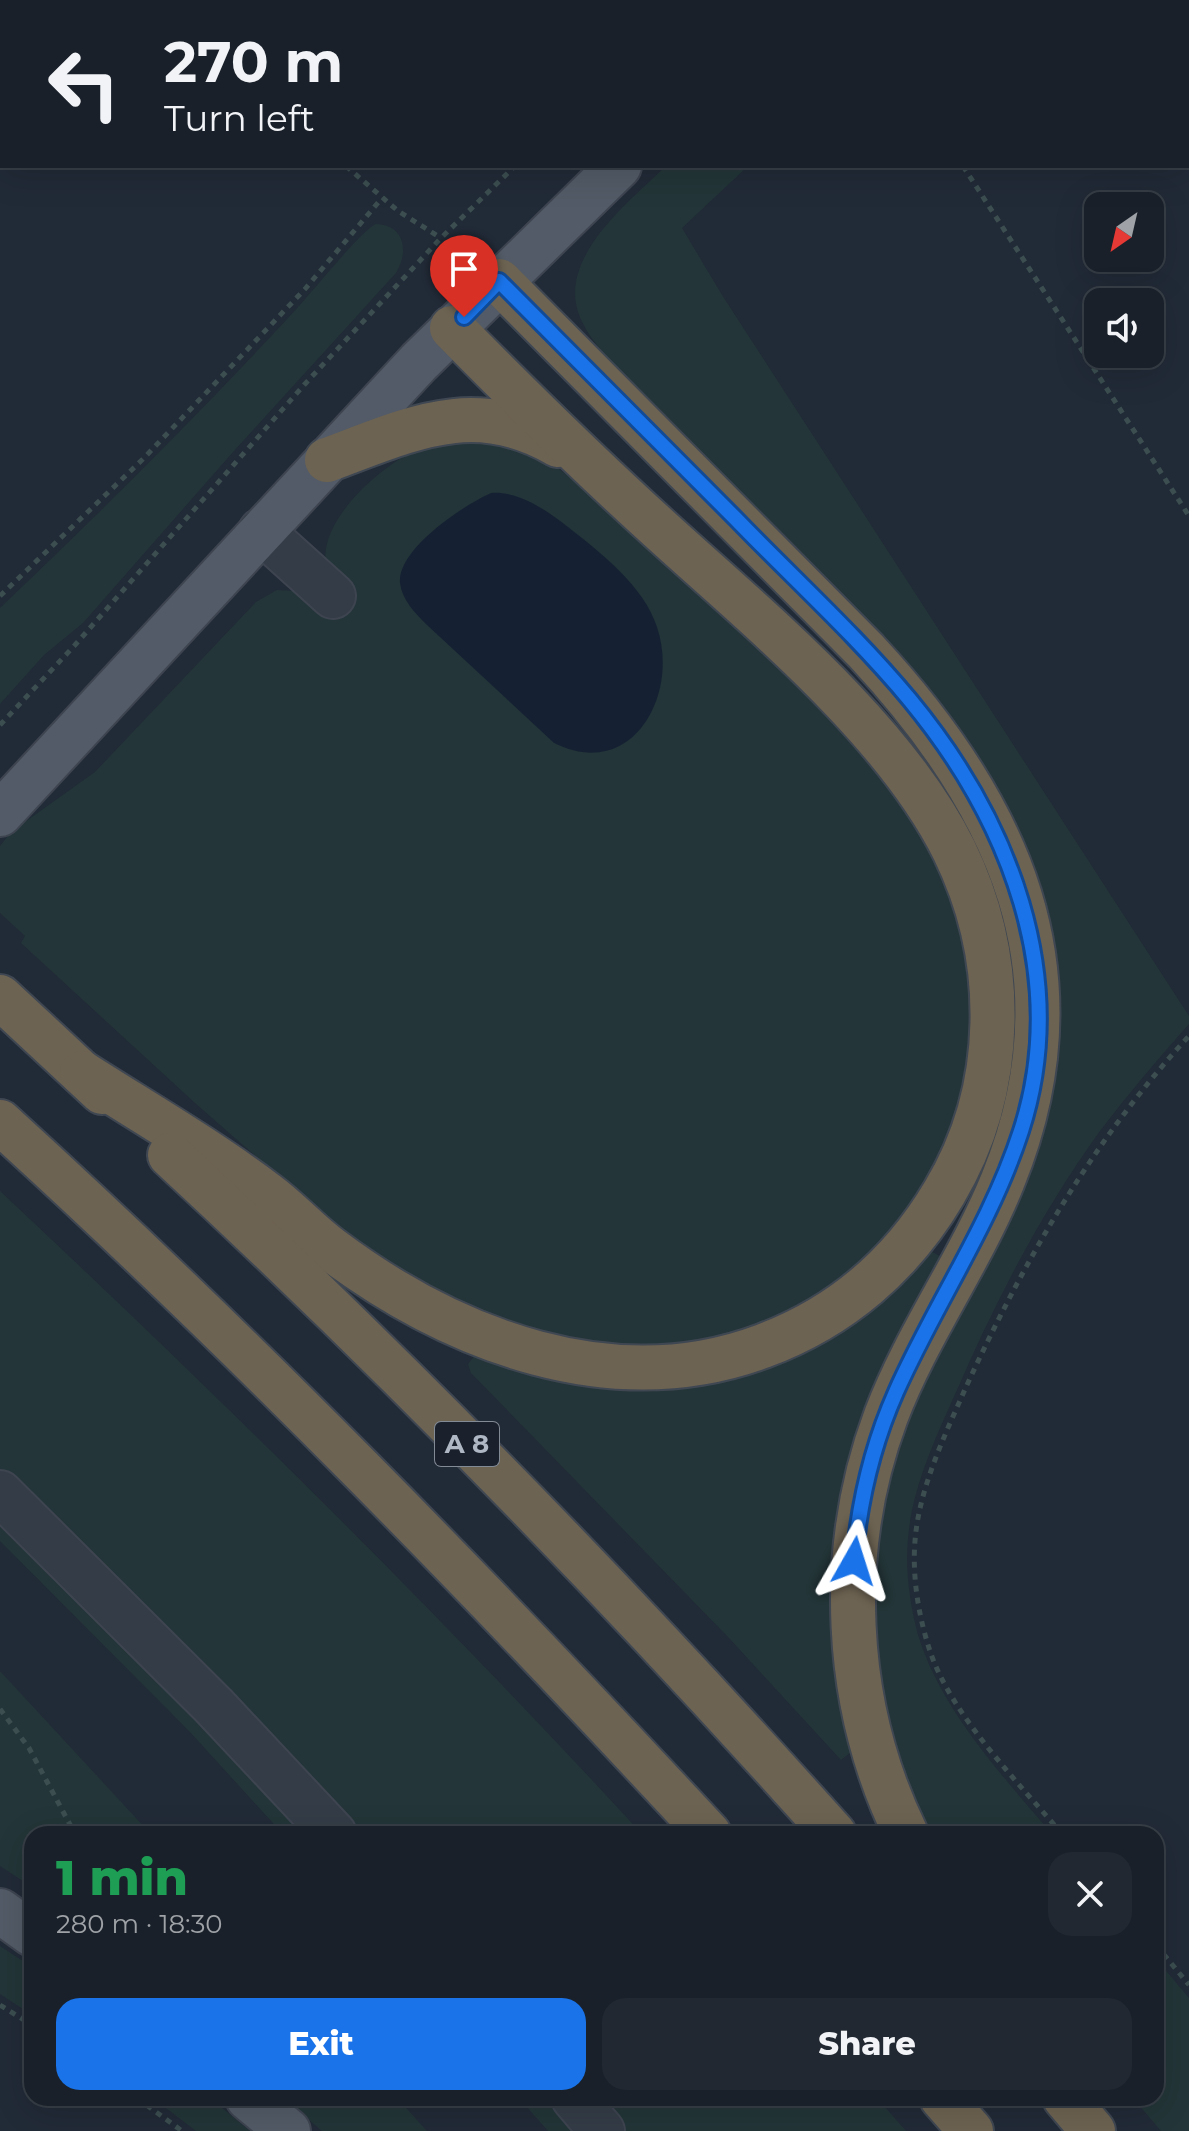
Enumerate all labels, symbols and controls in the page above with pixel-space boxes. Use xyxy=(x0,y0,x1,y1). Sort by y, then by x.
text: 270 m xyxy=(164,28,343,96)
icon: left xyxy=(32,32,136,136)
text: Turn left xyxy=(164,96,315,140)
north arrow xyxy=(1084,192,1164,272)
map controls xyxy=(1084,192,1164,368)
pin xyxy=(430,235,498,317)
icon: arrive xyxy=(442,247,486,291)
button: sound xyxy=(1084,288,1164,368)
road number: A 8 xyxy=(435,1422,499,1466)
position arrow xyxy=(812,1519,896,1603)
text: 1 min xyxy=(56,1849,188,1907)
button: close xyxy=(1048,1852,1132,1936)
text: 280 m · 18:30 xyxy=(56,1908,223,1940)
button: Exit xyxy=(56,1998,586,2090)
button: Share xyxy=(602,1998,1132,2090)

